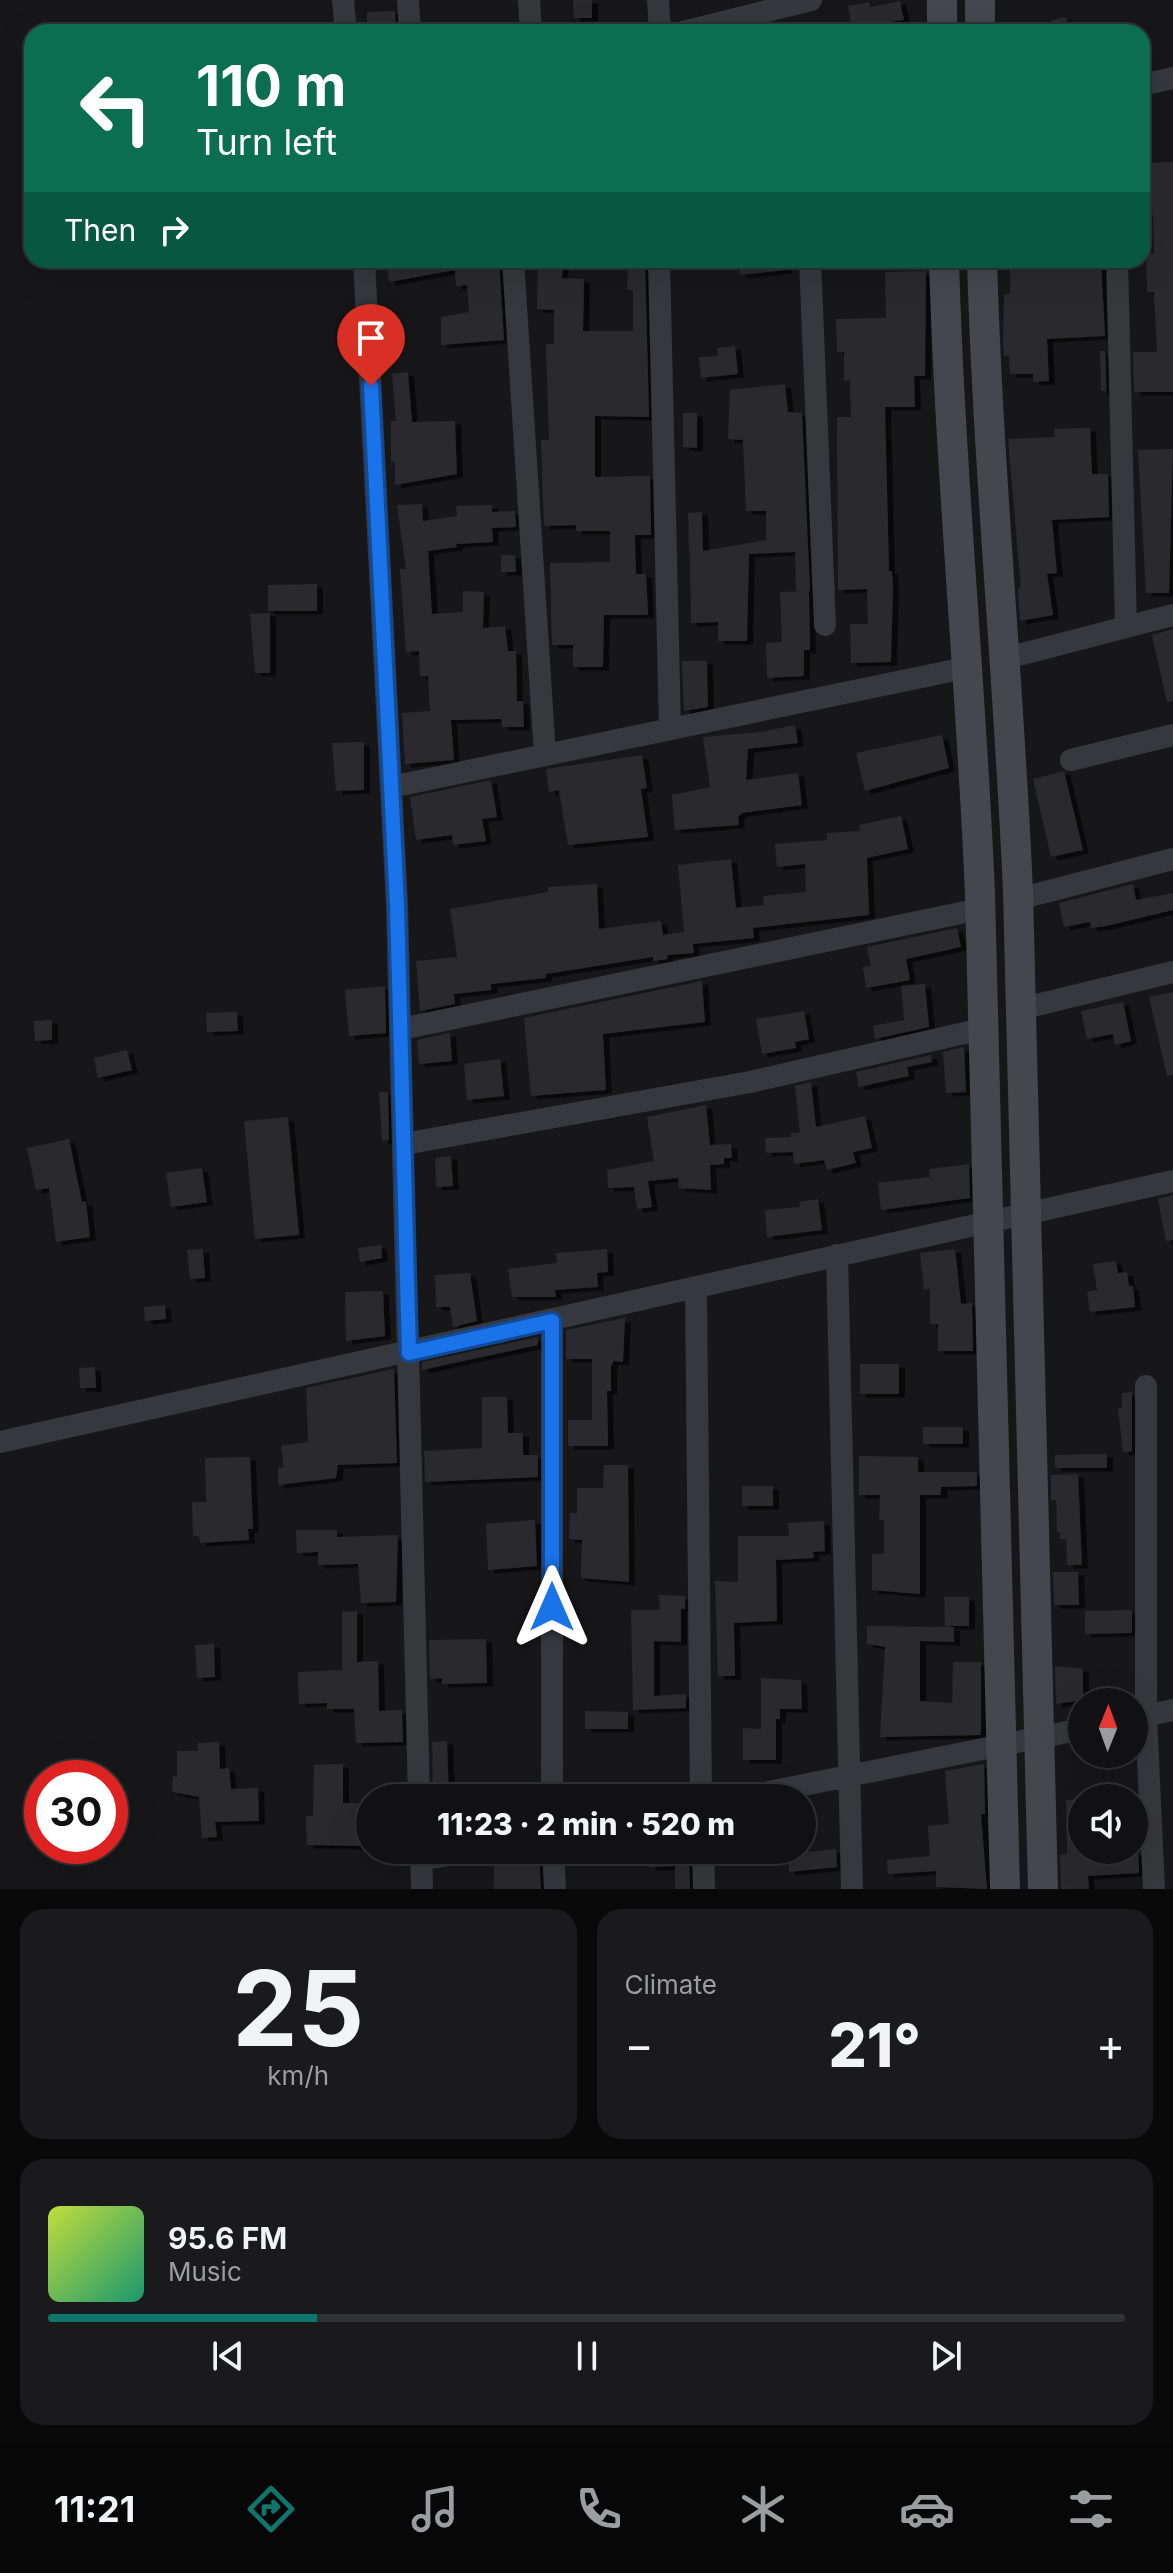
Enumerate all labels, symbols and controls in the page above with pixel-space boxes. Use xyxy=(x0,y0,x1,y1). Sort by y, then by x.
text: 110 m xyxy=(196,52,346,120)
icon: left xyxy=(64,56,168,160)
text: Turn left xyxy=(196,120,337,164)
icon: right xyxy=(152,208,196,252)
text: Then xyxy=(64,212,136,248)
pin xyxy=(337,304,405,386)
icon: arrive xyxy=(349,316,393,360)
position arrow xyxy=(510,1565,594,1649)
north arrow xyxy=(1068,1688,1148,1768)
map controls xyxy=(1068,1688,1148,1864)
speed limit sign: 30 xyxy=(24,1760,128,1864)
button: sound xyxy=(1068,1784,1148,1864)
text: 11:23 · 2 min · 520 m xyxy=(437,1806,735,1842)
text: 25 xyxy=(232,1945,364,2071)
text: Climate xyxy=(625,1969,717,2000)
text: 21° xyxy=(829,2009,921,2081)
text: − xyxy=(625,2018,654,2072)
text: + xyxy=(1096,2018,1125,2072)
text: km/h xyxy=(267,2060,329,2091)
text: 95.6 FM xyxy=(168,2220,287,2256)
text: Music xyxy=(168,2256,242,2287)
icon: previous xyxy=(206,2334,250,2378)
icon: pause xyxy=(565,2334,609,2378)
icon: next xyxy=(924,2334,968,2378)
icon: directions xyxy=(243,2481,299,2537)
icon: music xyxy=(407,2481,463,2537)
icon: phone xyxy=(571,2481,627,2537)
icon: climate xyxy=(735,2481,791,2537)
icon: car xyxy=(899,2481,955,2537)
icon: filters xyxy=(1063,2481,1119,2537)
text: 11:21 xyxy=(54,2487,135,2531)

